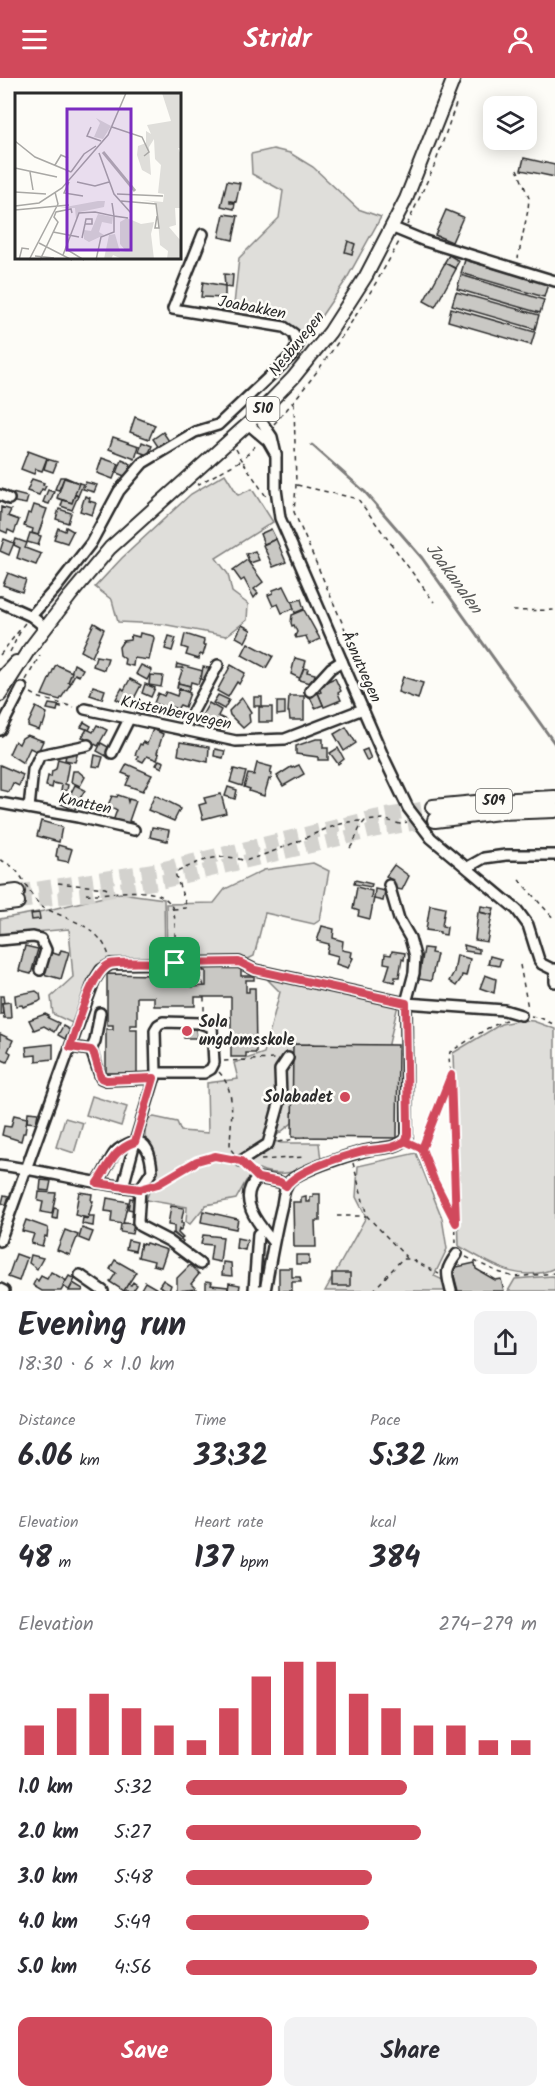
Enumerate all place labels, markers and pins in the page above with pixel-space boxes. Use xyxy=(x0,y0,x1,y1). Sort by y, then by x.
pin xyxy=(149,937,200,988)
place label: Sola ungdomsskole xyxy=(199,1010,295,1053)
marker: Sola ungdomsskole xyxy=(180,1024,194,1038)
place label: Solabadet xyxy=(264,1085,334,1110)
marker: Solabadet xyxy=(338,1090,352,1104)

